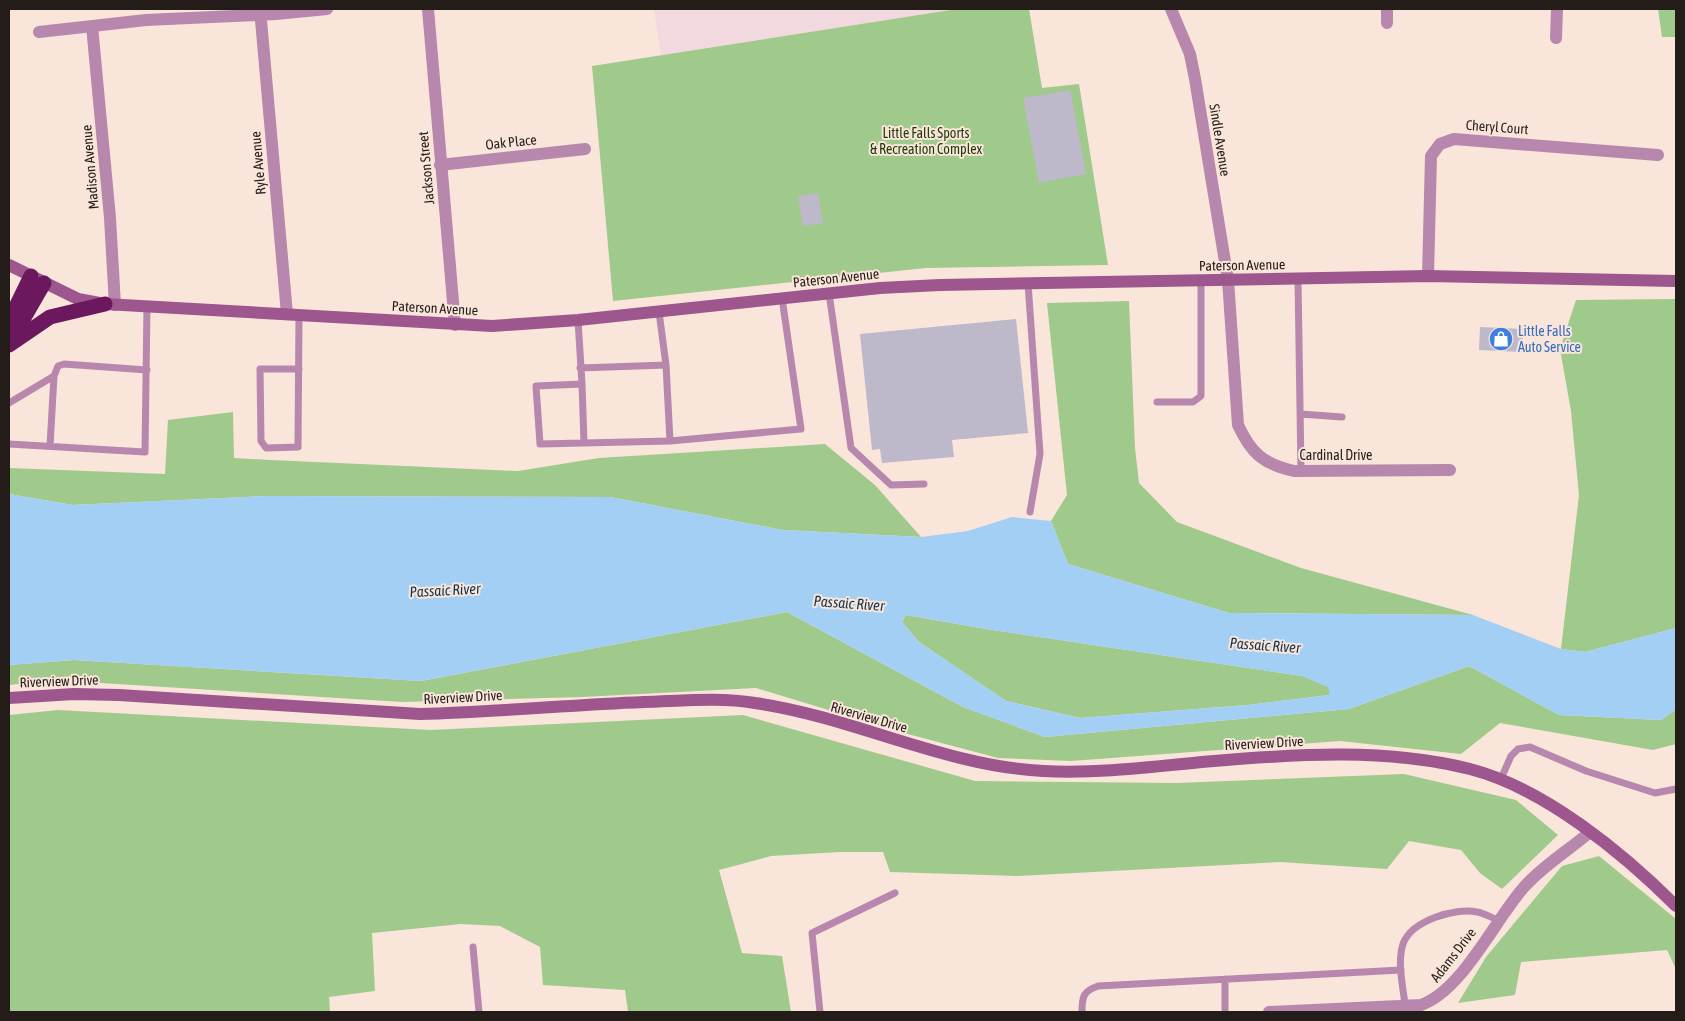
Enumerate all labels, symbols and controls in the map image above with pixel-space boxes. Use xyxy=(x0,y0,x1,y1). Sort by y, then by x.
street label: Sindle Avenue xyxy=(1206,103,1234,177)
street label: Cheryl Court xyxy=(1465,117,1529,137)
street label: Madison Avenue xyxy=(78,124,102,210)
park label: Little Falls Sports & Recreation Complex xyxy=(870,125,982,157)
street label: Ryle Avenue xyxy=(247,131,269,195)
street label: Jackson Street xyxy=(415,131,437,205)
street label: Oak Place xyxy=(485,131,537,153)
street label: Paterson Avenue xyxy=(1199,256,1285,274)
street label: Paterson Avenue xyxy=(792,266,880,290)
street label: Paterson Avenue xyxy=(391,298,479,318)
place label: Little Falls Auto Service xyxy=(1518,323,1581,355)
shop icon: Little Falls Auto Service xyxy=(1488,326,1514,352)
street label: Cardinal Drive xyxy=(1300,447,1372,463)
water label: Passaic River xyxy=(409,580,481,600)
water label: Passaic River xyxy=(813,592,886,614)
water label: Passaic River xyxy=(1229,634,1302,656)
street label: Riverview Drive xyxy=(19,672,99,690)
street label: Riverview Drive xyxy=(423,687,503,707)
street label: Riverview Drive xyxy=(829,698,909,736)
street label: Riverview Drive xyxy=(1224,733,1304,753)
street label: Adams Drive xyxy=(1427,925,1479,985)

